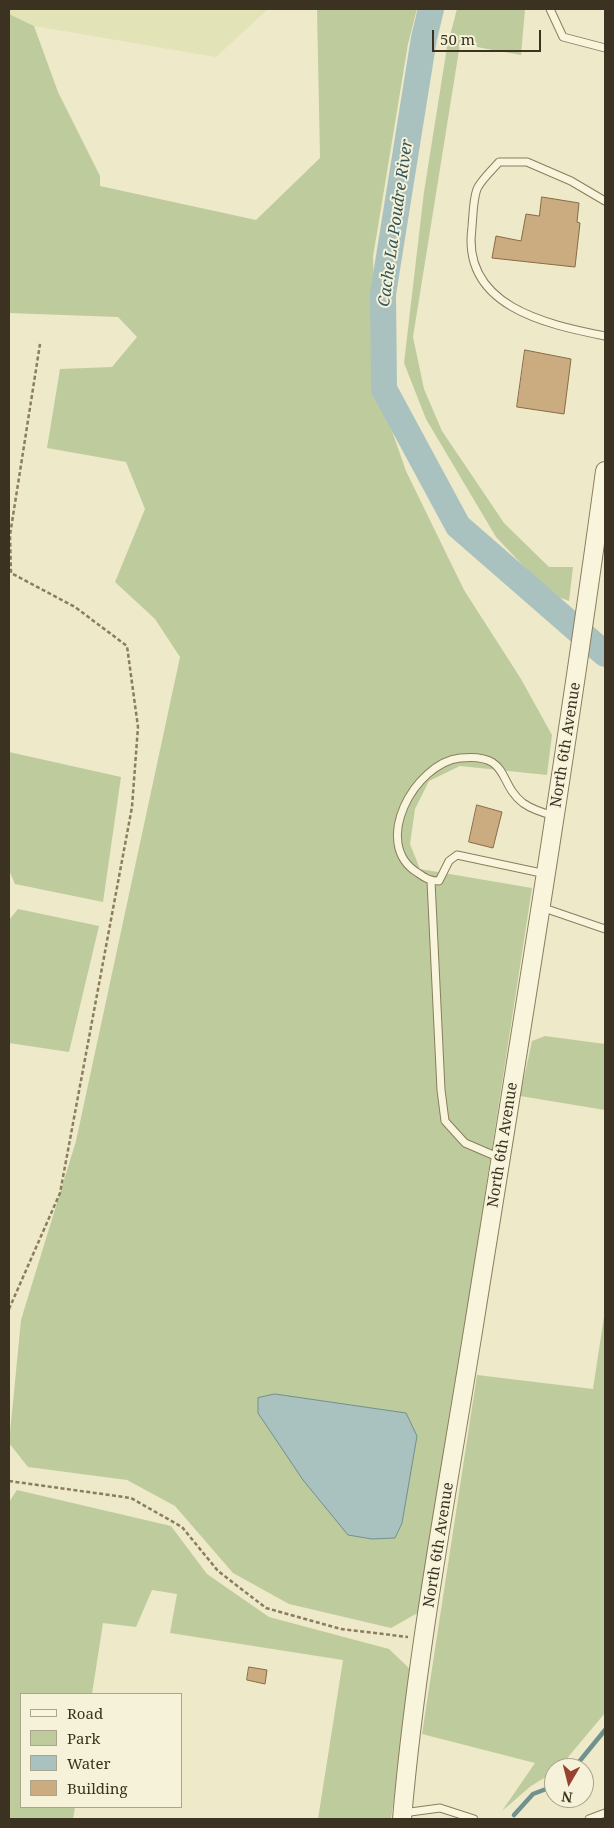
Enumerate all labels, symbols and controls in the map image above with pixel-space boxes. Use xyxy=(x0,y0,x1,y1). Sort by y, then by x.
scale bar xyxy=(434,20,543,52)
text: 50 m xyxy=(440,29,475,49)
water label: Cache La Poudre River xyxy=(375,138,417,308)
street label: North 6th Avenue xyxy=(547,681,585,809)
street label: North 6th Avenue xyxy=(484,1081,522,1209)
street label: North 6th Avenue xyxy=(420,1481,458,1609)
legend xyxy=(20,1693,182,1808)
text: Road xyxy=(67,1703,103,1723)
text: Park xyxy=(67,1728,100,1748)
text: Water xyxy=(67,1753,110,1773)
north arrow xyxy=(544,1758,594,1808)
text: Building xyxy=(67,1778,128,1798)
text: N xyxy=(560,1787,574,1808)

